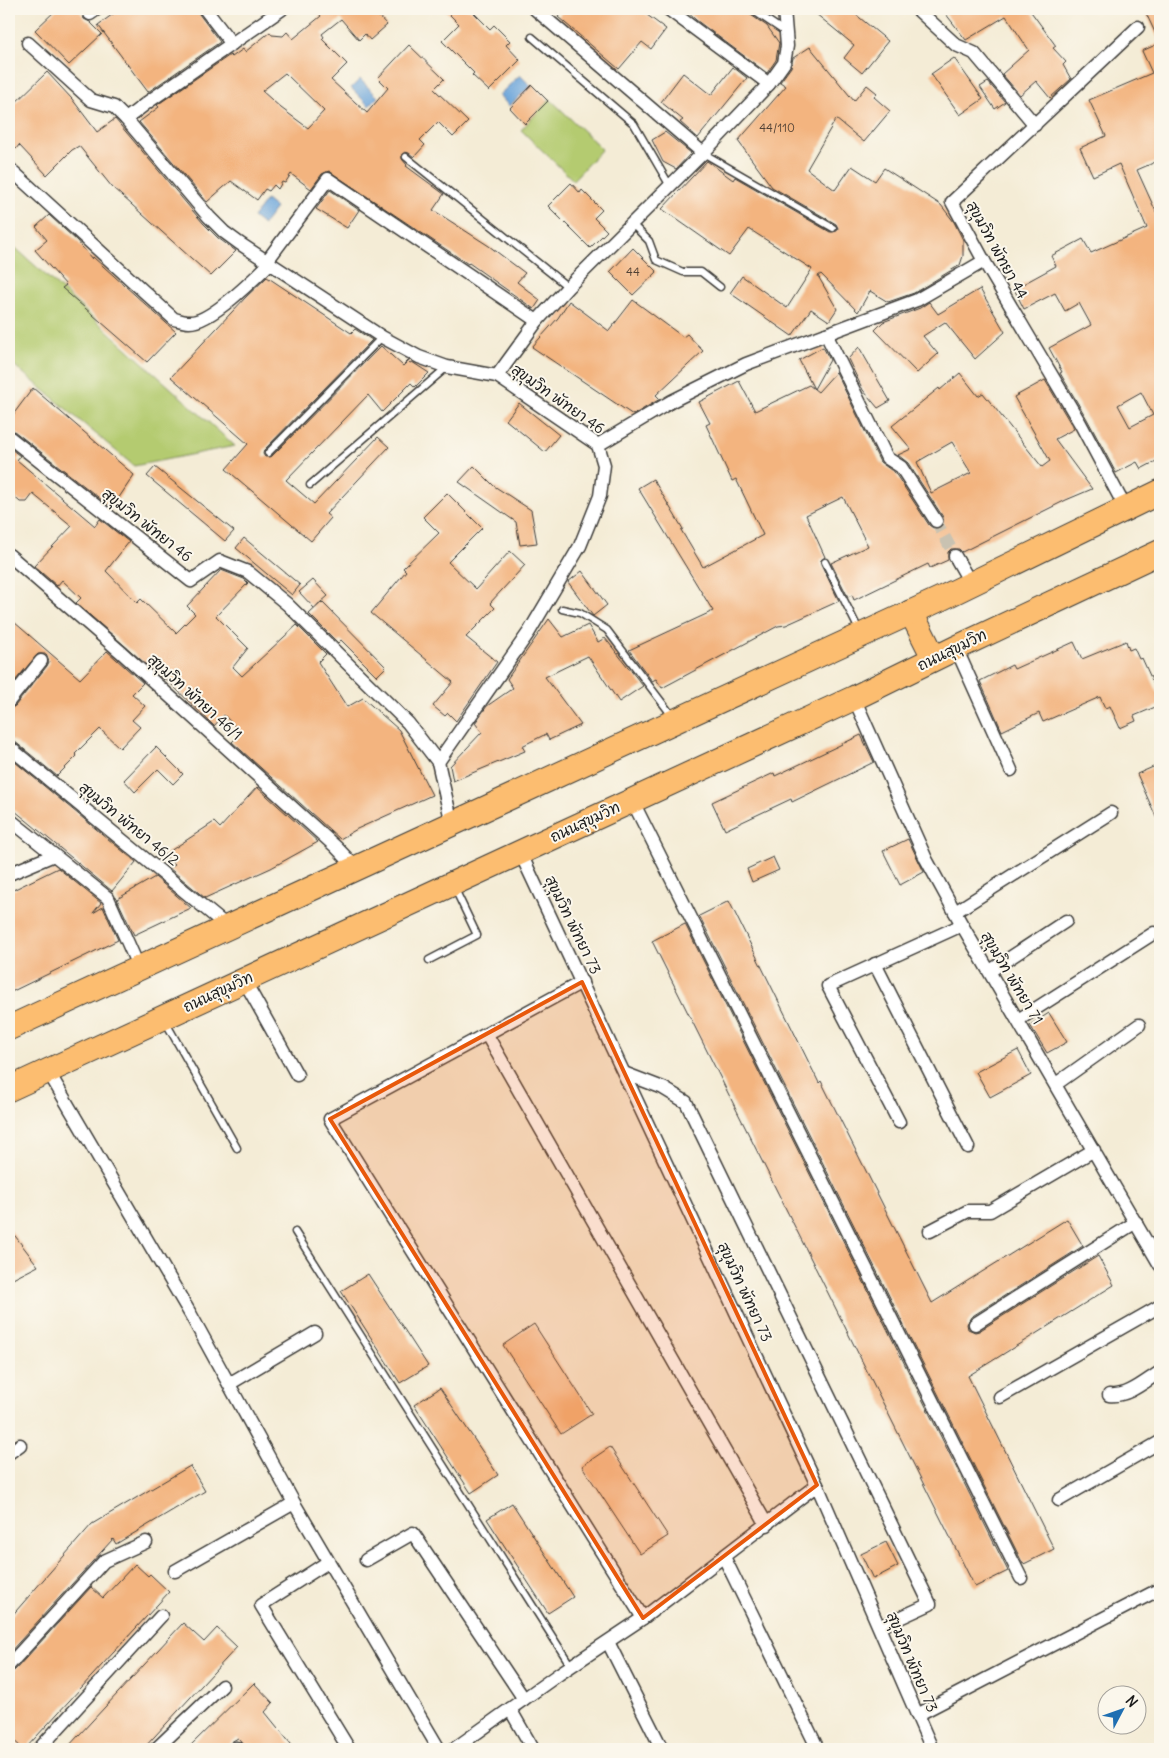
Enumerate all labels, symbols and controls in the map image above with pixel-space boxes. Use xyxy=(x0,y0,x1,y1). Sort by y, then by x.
house number: 44/110 xyxy=(759,120,795,135)
street label: สุขุมวิท พัทยา 44 xyxy=(961,197,1032,303)
house number: 44 xyxy=(626,264,640,279)
street label: สุขุมวิท พัทยา 46 xyxy=(507,360,608,439)
street label: สุขุมวิท พัทยา 46 xyxy=(97,484,196,567)
street label: ถนนสุขุมวิท xyxy=(914,625,991,676)
street label: สุขุมวิท พัทยา 46/1 xyxy=(143,649,246,745)
street label: สุขุมวิท พัทยา 46/2 xyxy=(74,778,183,871)
street label: ถนนสุขุมวิท xyxy=(547,797,624,848)
street label: สุขุมวิท พัทยา 73 xyxy=(540,872,606,978)
street label: สุขุมวิท พัทยา 71 xyxy=(976,928,1048,1029)
street label: ถนนสุขุมวิท xyxy=(180,967,257,1018)
street label: สุขุมวิท พัทยา 73 xyxy=(712,1239,777,1345)
street label: สุขุมวิท พัทยา 73 xyxy=(881,1609,942,1716)
north arrow xyxy=(1096,1686,1146,1736)
text: N xyxy=(1122,1692,1142,1711)

